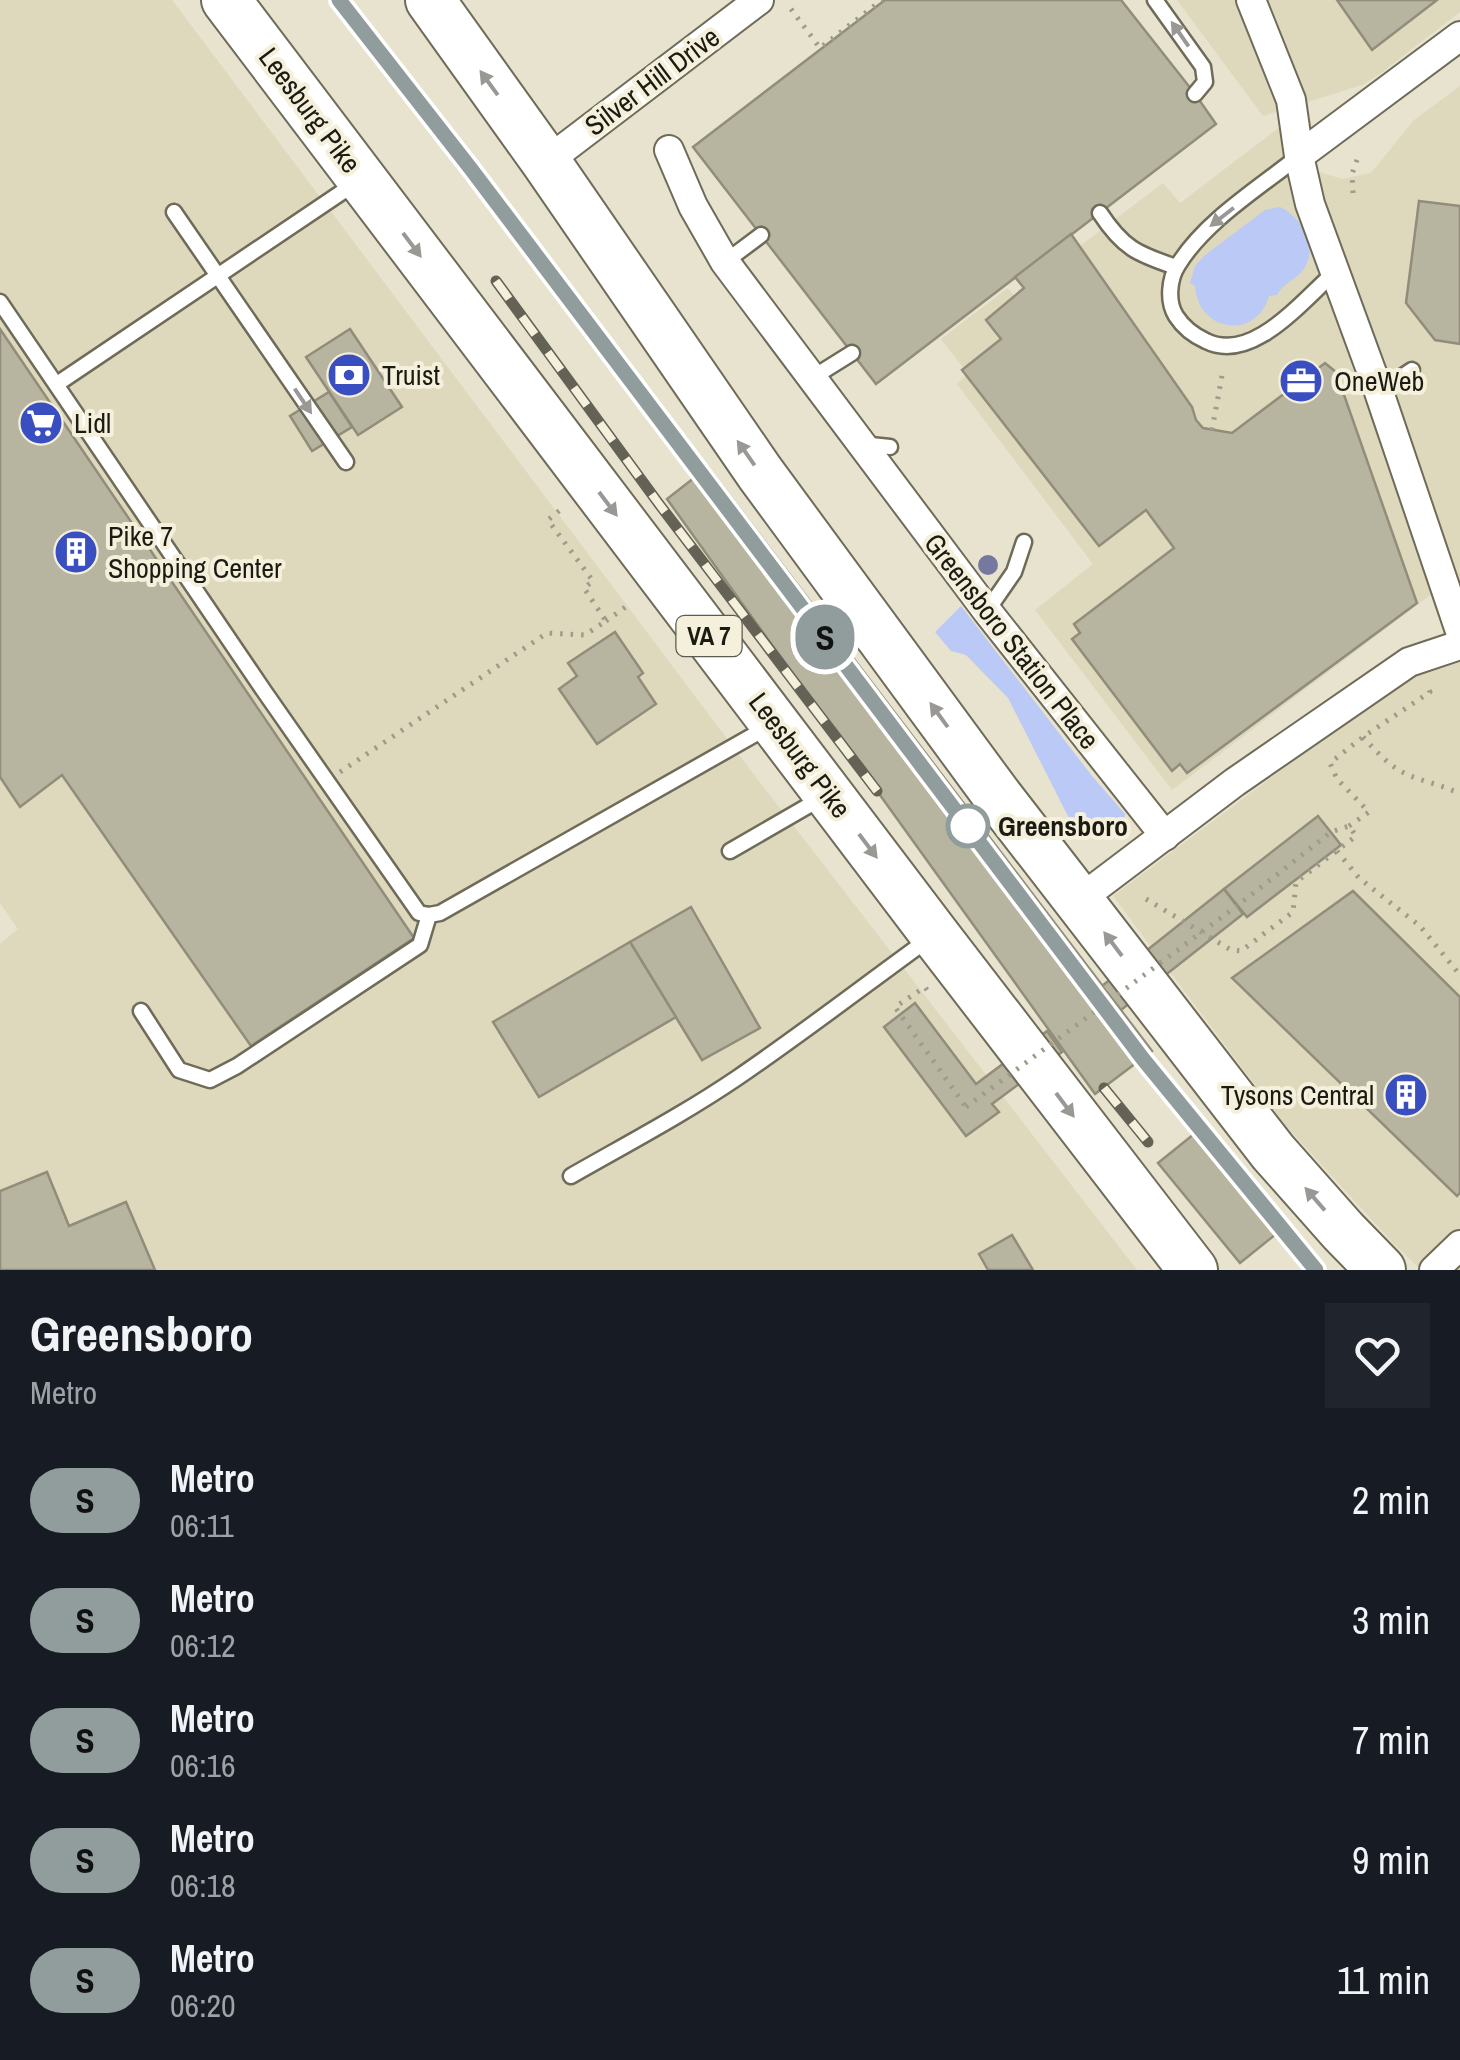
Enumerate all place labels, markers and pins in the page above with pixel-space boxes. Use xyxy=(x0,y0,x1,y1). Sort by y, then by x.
bank icon: Truist xyxy=(326,352,372,398)
place label: Truist xyxy=(382,356,440,394)
office icon: OneWeb xyxy=(1278,358,1324,404)
place label: OneWeb xyxy=(1334,362,1424,400)
supermarket icon: Lidl xyxy=(18,400,64,446)
place label: Lidl xyxy=(74,404,111,442)
place label: Pike 7 Shopping Center xyxy=(108,517,282,587)
building icon: Pike 7 Shopping Center xyxy=(53,529,99,575)
marker: Greensboro xyxy=(947,805,989,847)
place label: Greensboro xyxy=(998,807,1128,845)
building icon: Tysons Central xyxy=(1383,1072,1429,1118)
place label: Tysons Central xyxy=(1221,1076,1374,1114)

